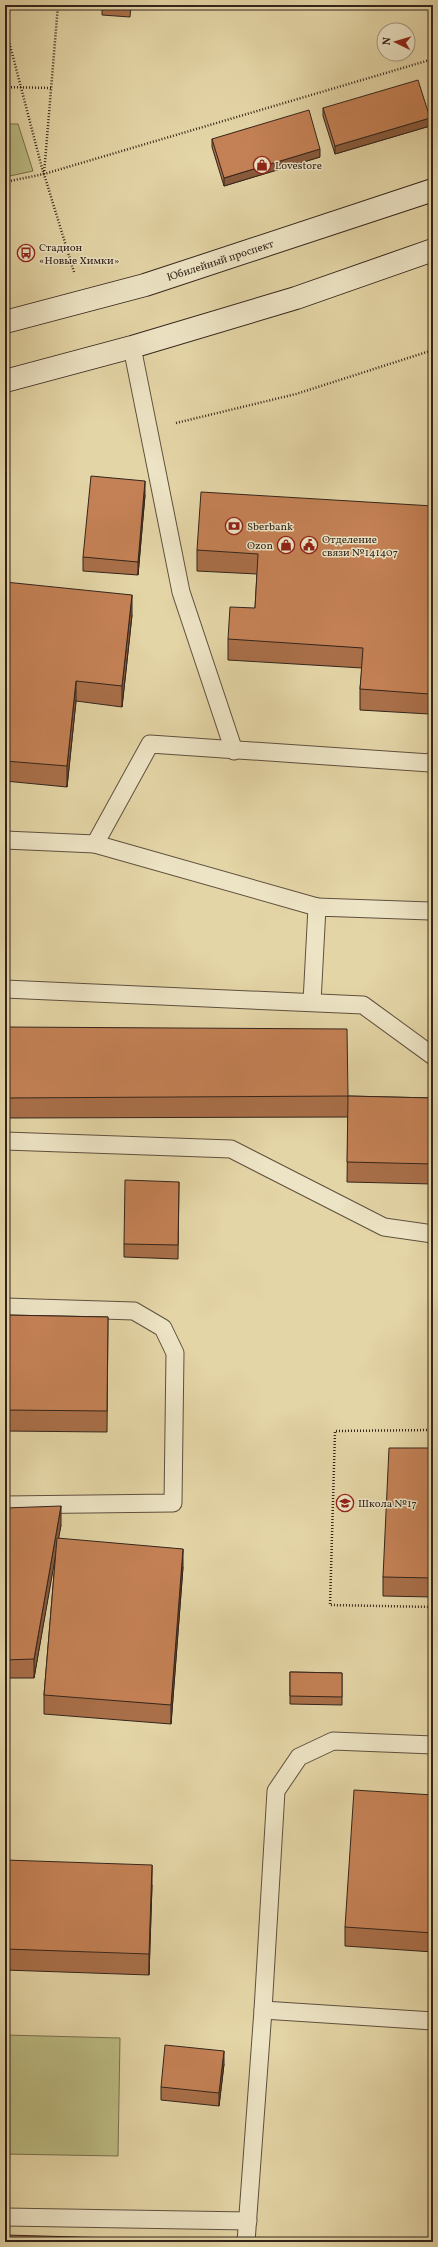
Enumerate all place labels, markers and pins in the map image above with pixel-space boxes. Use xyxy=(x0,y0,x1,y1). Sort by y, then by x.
shop icon: Lovestore xyxy=(252,155,272,175)
place label: Lovestore xyxy=(275,159,322,174)
place label: Стадион «Новые Химки» xyxy=(39,241,120,269)
bus stop icon: Стадион «Новые Химки» xyxy=(16,243,36,263)
bank icon: Sberbank xyxy=(224,516,244,536)
place label: Sberbank xyxy=(247,520,293,535)
place label: Отделение связи №141407 xyxy=(322,533,398,561)
shop icon: Ozon xyxy=(276,535,296,555)
public building icon: Отделение связи №141407 xyxy=(299,535,319,555)
place label: Ozon xyxy=(247,539,273,554)
school or university icon: Школа №17 xyxy=(335,1493,355,1513)
place label: Школа №17 xyxy=(358,1497,417,1512)

